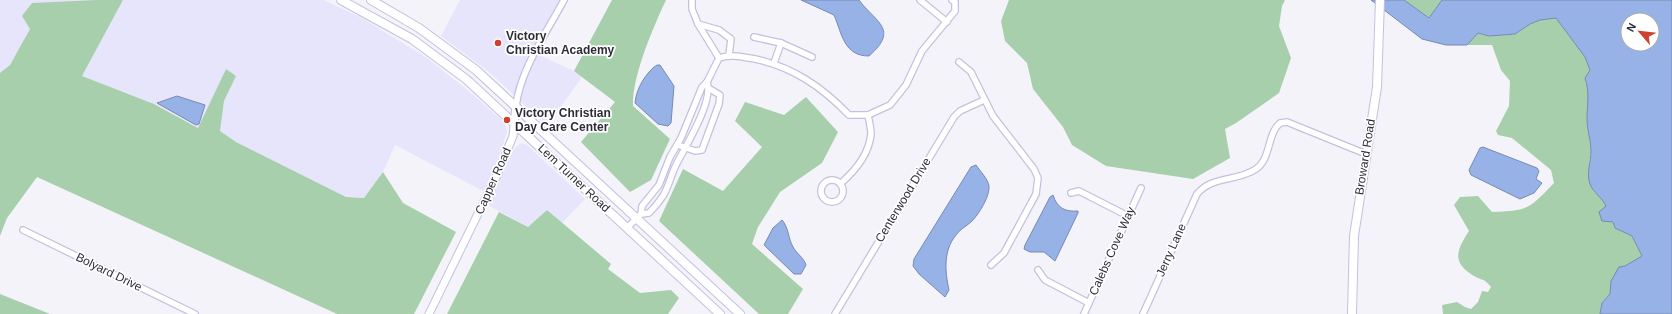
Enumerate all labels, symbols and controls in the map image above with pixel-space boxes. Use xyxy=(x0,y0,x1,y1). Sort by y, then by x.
north arrow xyxy=(1620,12,1660,52)
text: N xyxy=(1624,21,1638,34)
place label: Victory Christian Academy xyxy=(506,29,615,57)
marker: Victory Christian Academy xyxy=(493,38,503,48)
place label: Victory Christian Day Care Center xyxy=(515,106,611,134)
marker: Victory Christian Day Care Center xyxy=(502,115,512,125)
street label: Broward Road xyxy=(1352,118,1378,196)
street label: Lem Turner Road xyxy=(535,141,613,215)
street label: Capper Road xyxy=(472,146,514,216)
street label: Centerwood Drive xyxy=(872,155,934,245)
street label: Calebs Cove Way xyxy=(1086,204,1138,298)
street label: Jerry Lane xyxy=(1153,221,1189,279)
street label: Bolyard Drive xyxy=(74,250,145,294)

